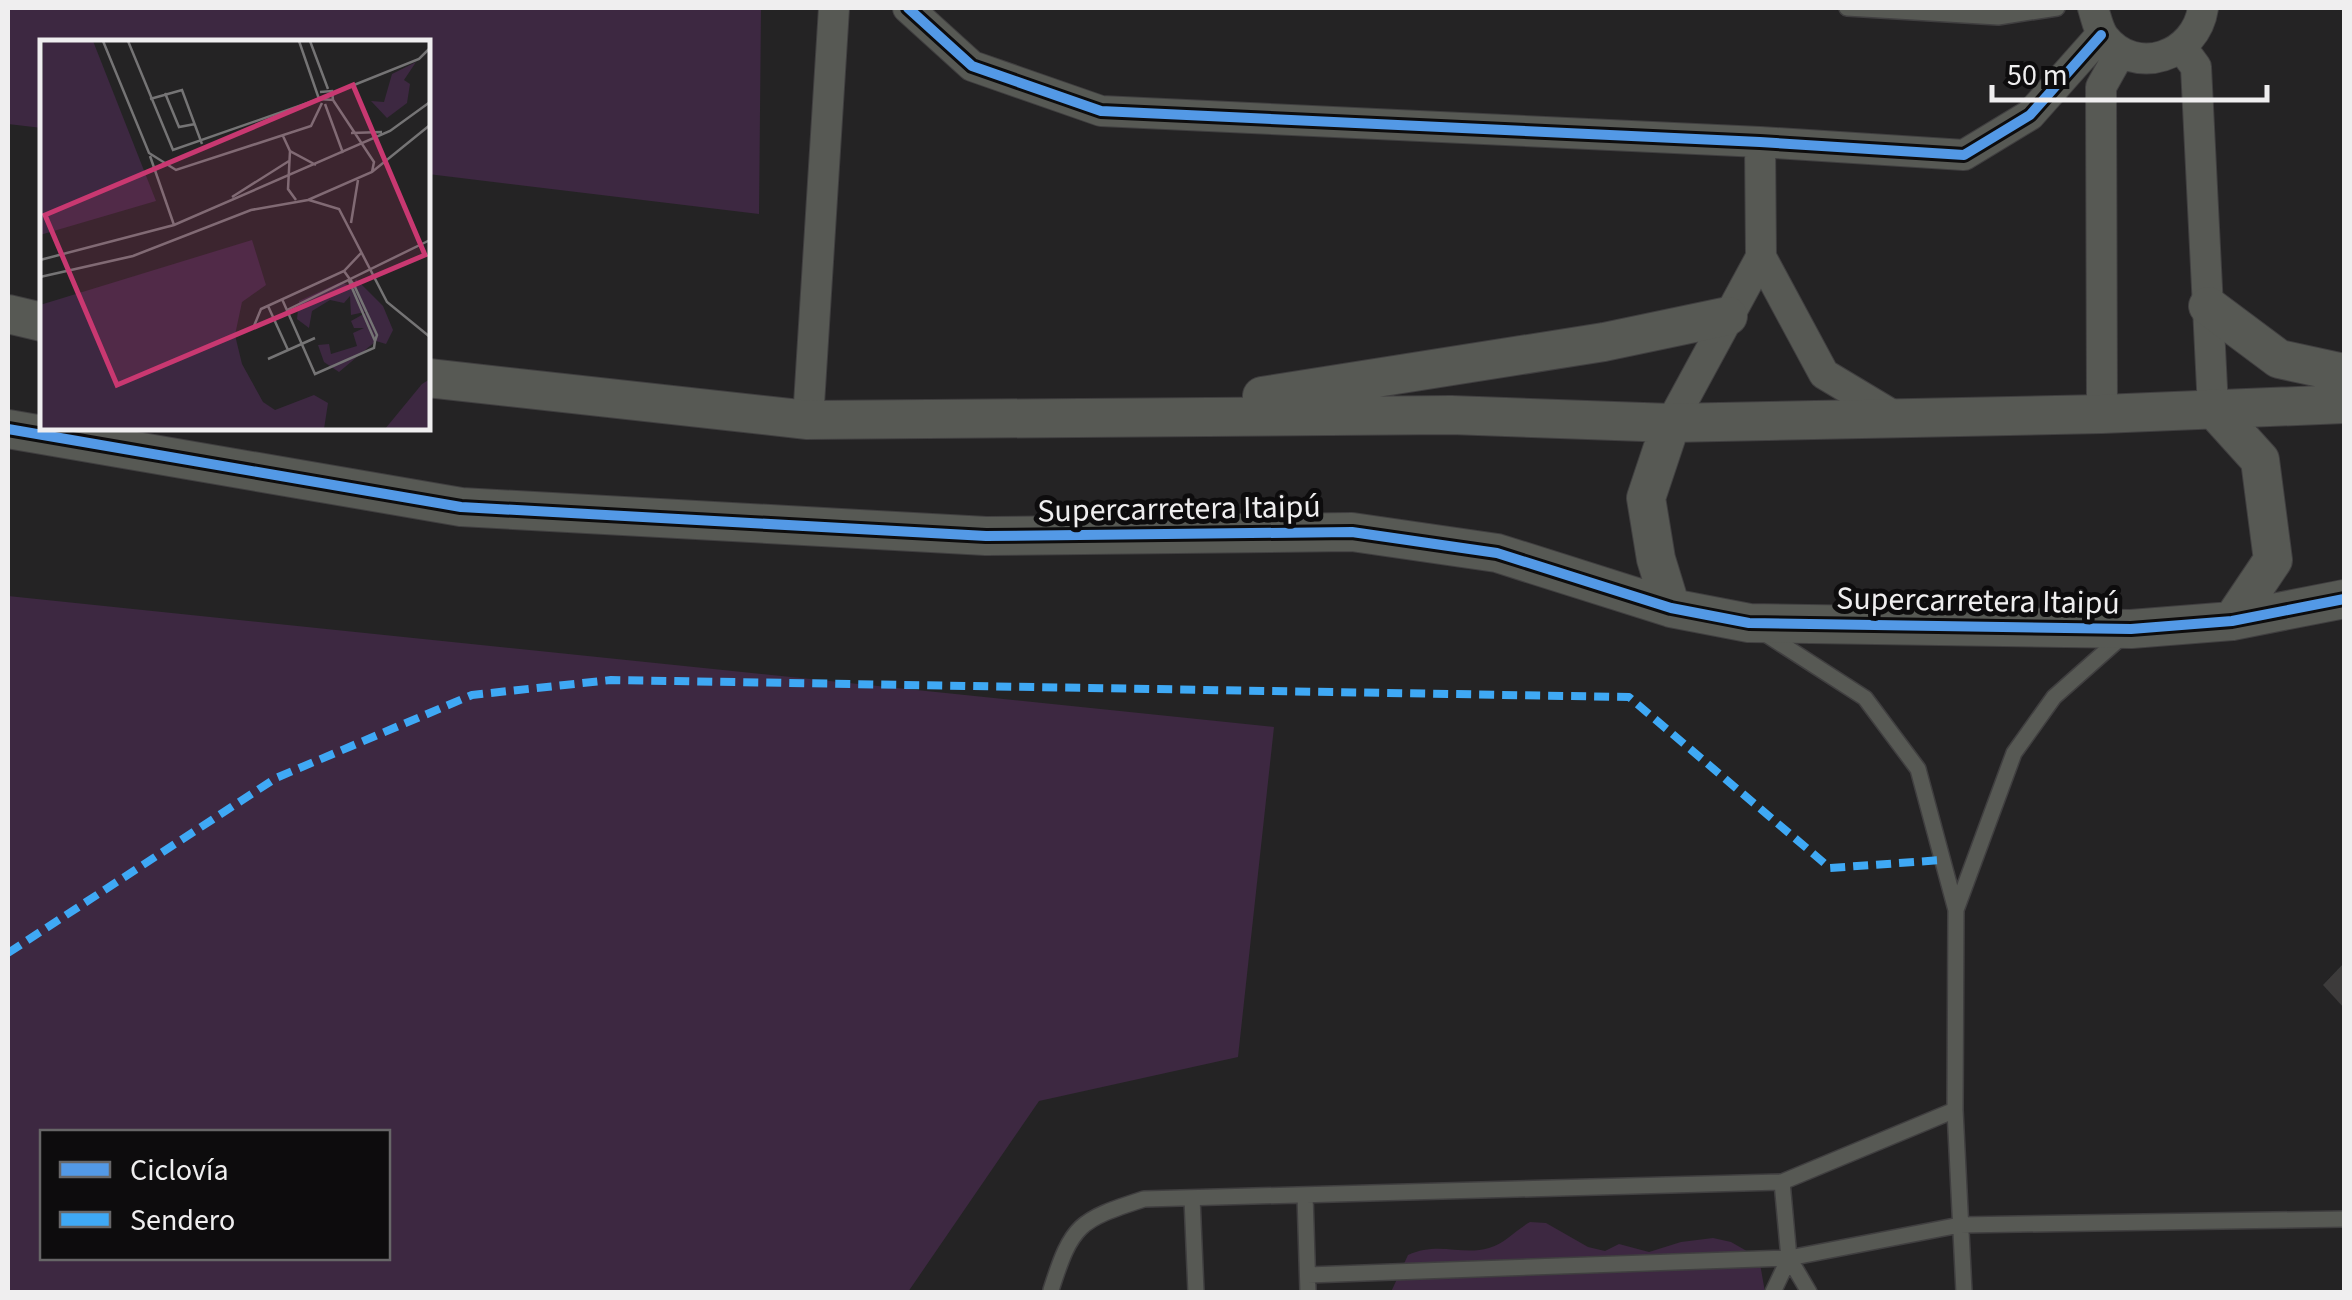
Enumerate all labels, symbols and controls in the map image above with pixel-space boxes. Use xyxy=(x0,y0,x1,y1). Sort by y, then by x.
inset map xyxy=(40,40,430,430)
scale bar xyxy=(1992,40,2267,102)
text: 50 m xyxy=(2007,54,2068,97)
street label: Supercarretera Itaipú xyxy=(1037,484,1321,534)
street label: Supercarretera Itaipú xyxy=(1836,576,2120,626)
legend xyxy=(40,1130,390,1260)
text: Ciclovía xyxy=(130,1149,229,1192)
text: Sendero xyxy=(130,1199,235,1242)

